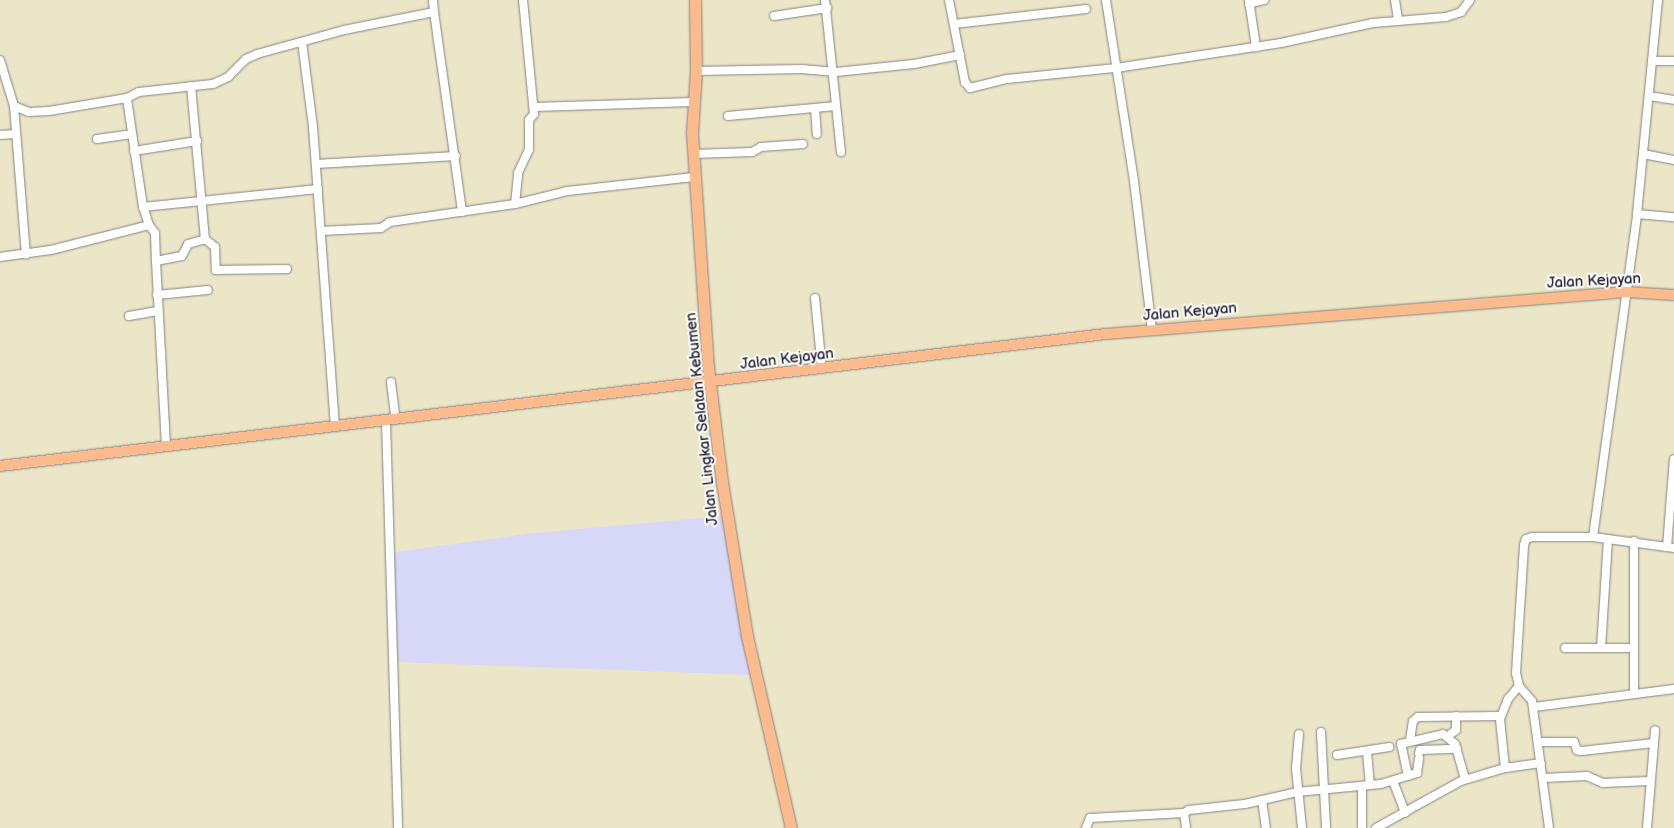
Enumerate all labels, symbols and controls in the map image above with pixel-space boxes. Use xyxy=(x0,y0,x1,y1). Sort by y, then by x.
street label: Jalan Kejayan xyxy=(1547,270,1641,292)
street label: Jalan Kejayan xyxy=(1142,299,1238,325)
street label: Jalan Lingkar Selatan Kebumen xyxy=(682,312,722,526)
street label: Jalan Kejayan xyxy=(739,344,835,374)

